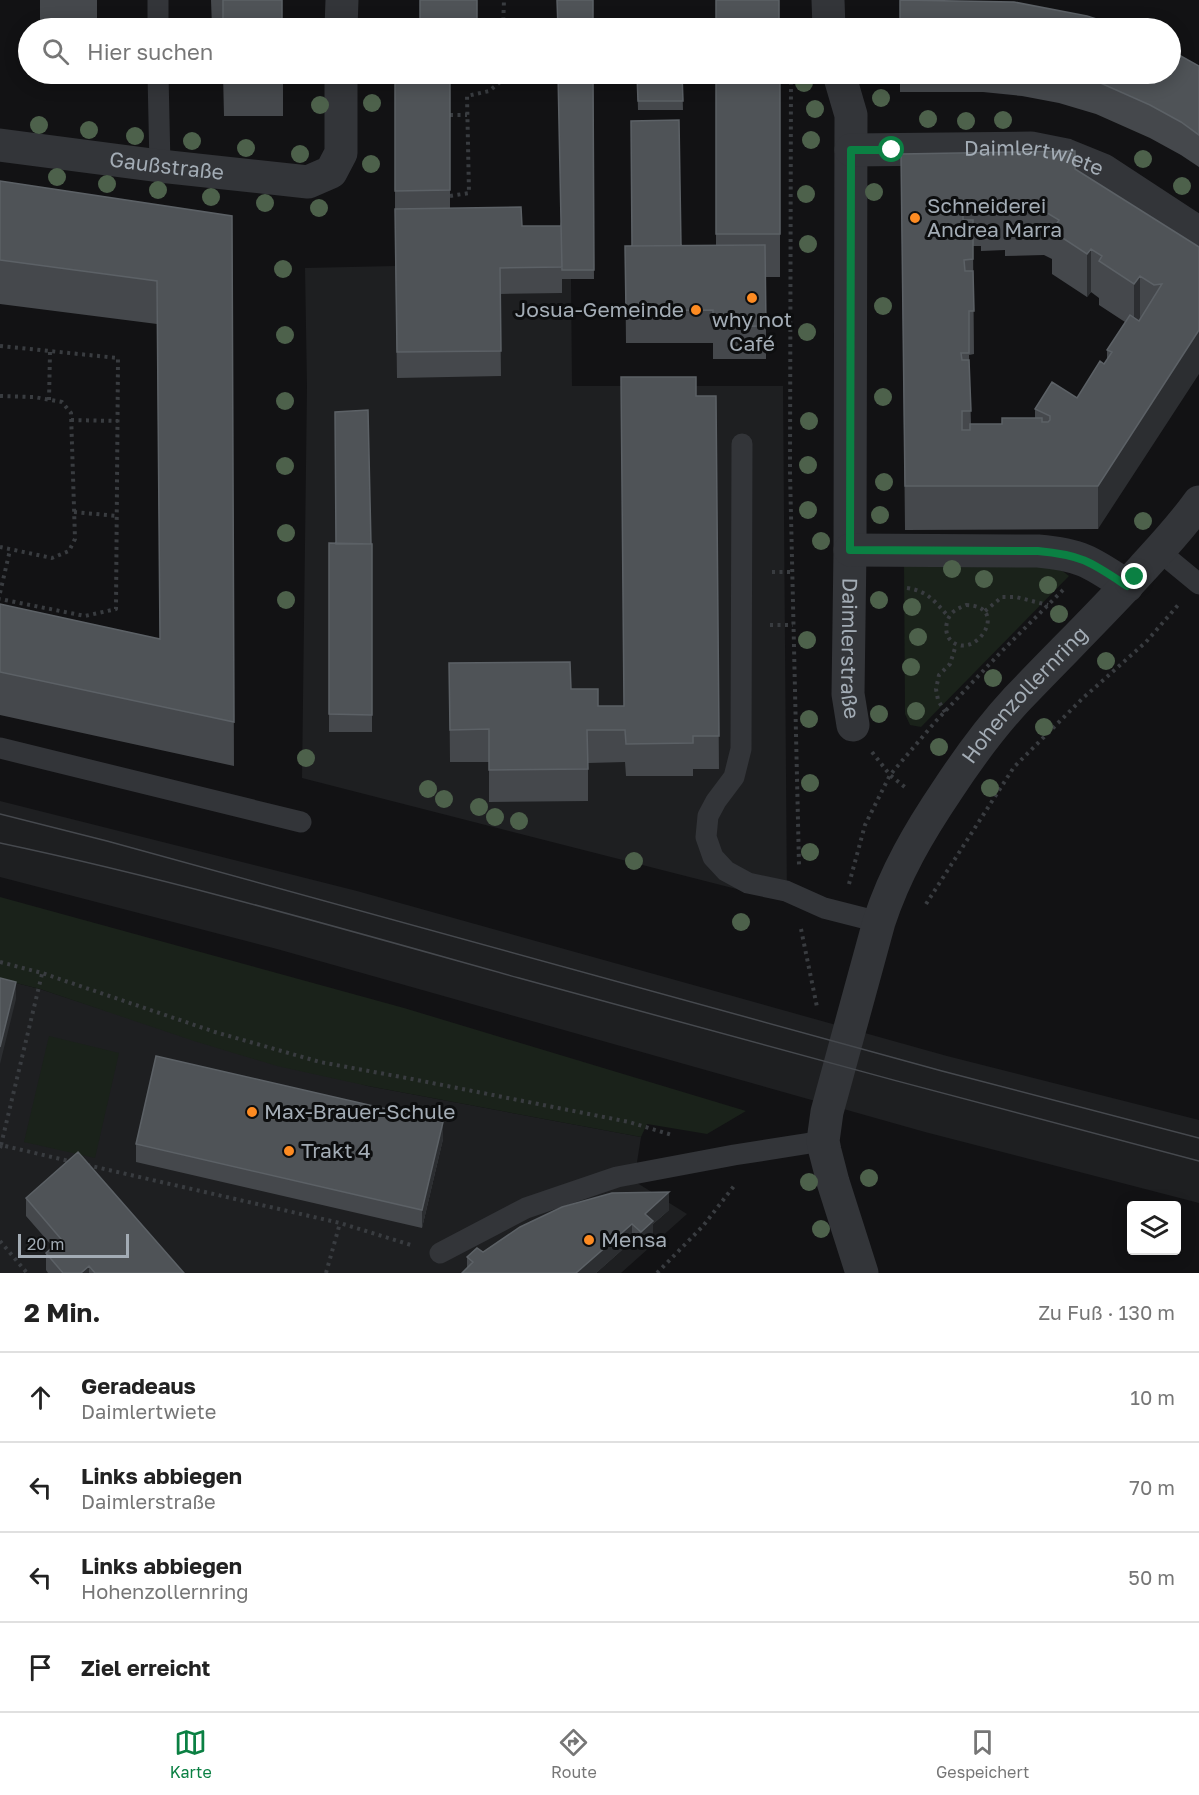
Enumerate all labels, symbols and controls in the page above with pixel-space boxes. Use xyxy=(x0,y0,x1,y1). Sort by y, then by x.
search box xyxy=(18,18,1181,84)
icon: search xyxy=(39,35,72,68)
text: Hier suchen xyxy=(87,38,213,65)
street label: Daimlertwiete xyxy=(964,134,1108,181)
route start xyxy=(878,136,904,162)
street label: Gaußstraße xyxy=(108,145,225,185)
place label: Schneiderei Andrea Marra xyxy=(927,192,1062,242)
marker: Schneiderei Andrea Marra xyxy=(908,211,922,225)
marker: why not Café xyxy=(745,291,759,305)
place label: Josua-Gemeinde xyxy=(515,296,684,322)
marker: Josua-Gemeinde xyxy=(689,303,703,317)
place label: why not Café xyxy=(712,306,792,356)
route end xyxy=(1121,563,1147,589)
street label: Daimlerstraße xyxy=(836,577,866,721)
street label: Hohenzollernring xyxy=(956,620,1093,768)
place label: Max-Brauer-Schule xyxy=(264,1098,456,1124)
marker: Max-Brauer-Schule xyxy=(245,1105,259,1119)
place label: Trakt 4 xyxy=(301,1137,371,1163)
marker: Trakt 4 xyxy=(282,1144,296,1158)
map controls xyxy=(1127,1201,1181,1255)
button: layers xyxy=(1127,1201,1181,1255)
place label: Mensa xyxy=(601,1226,667,1252)
scale bar xyxy=(18,1231,129,1258)
marker: Mensa xyxy=(582,1233,596,1247)
text: 20 m xyxy=(27,1234,64,1254)
text: 2 Min. xyxy=(24,1297,101,1328)
text: Zu Fuß · 130 m xyxy=(1038,1300,1175,1324)
text: Geradeaus xyxy=(81,1372,196,1399)
icon: ahead xyxy=(24,1381,57,1414)
text: 10 m xyxy=(1130,1385,1175,1409)
text: Daimlertwiete xyxy=(81,1399,216,1423)
text: Links abbiegen xyxy=(81,1462,242,1489)
icon: left xyxy=(24,1471,57,1504)
text: 70 m xyxy=(1129,1475,1175,1499)
text: Daimlerstraße xyxy=(81,1489,216,1513)
text: Links abbiegen xyxy=(81,1552,242,1579)
icon: left xyxy=(24,1561,57,1594)
text: 50 m xyxy=(1128,1565,1175,1589)
text: Hohenzollernring xyxy=(81,1579,249,1603)
icon: arrive xyxy=(24,1651,57,1684)
text: Ziel erreicht xyxy=(81,1654,210,1681)
tab: Karte xyxy=(170,1726,212,1782)
tab: Route xyxy=(551,1726,597,1782)
tab: Gespeichert xyxy=(936,1726,1029,1782)

